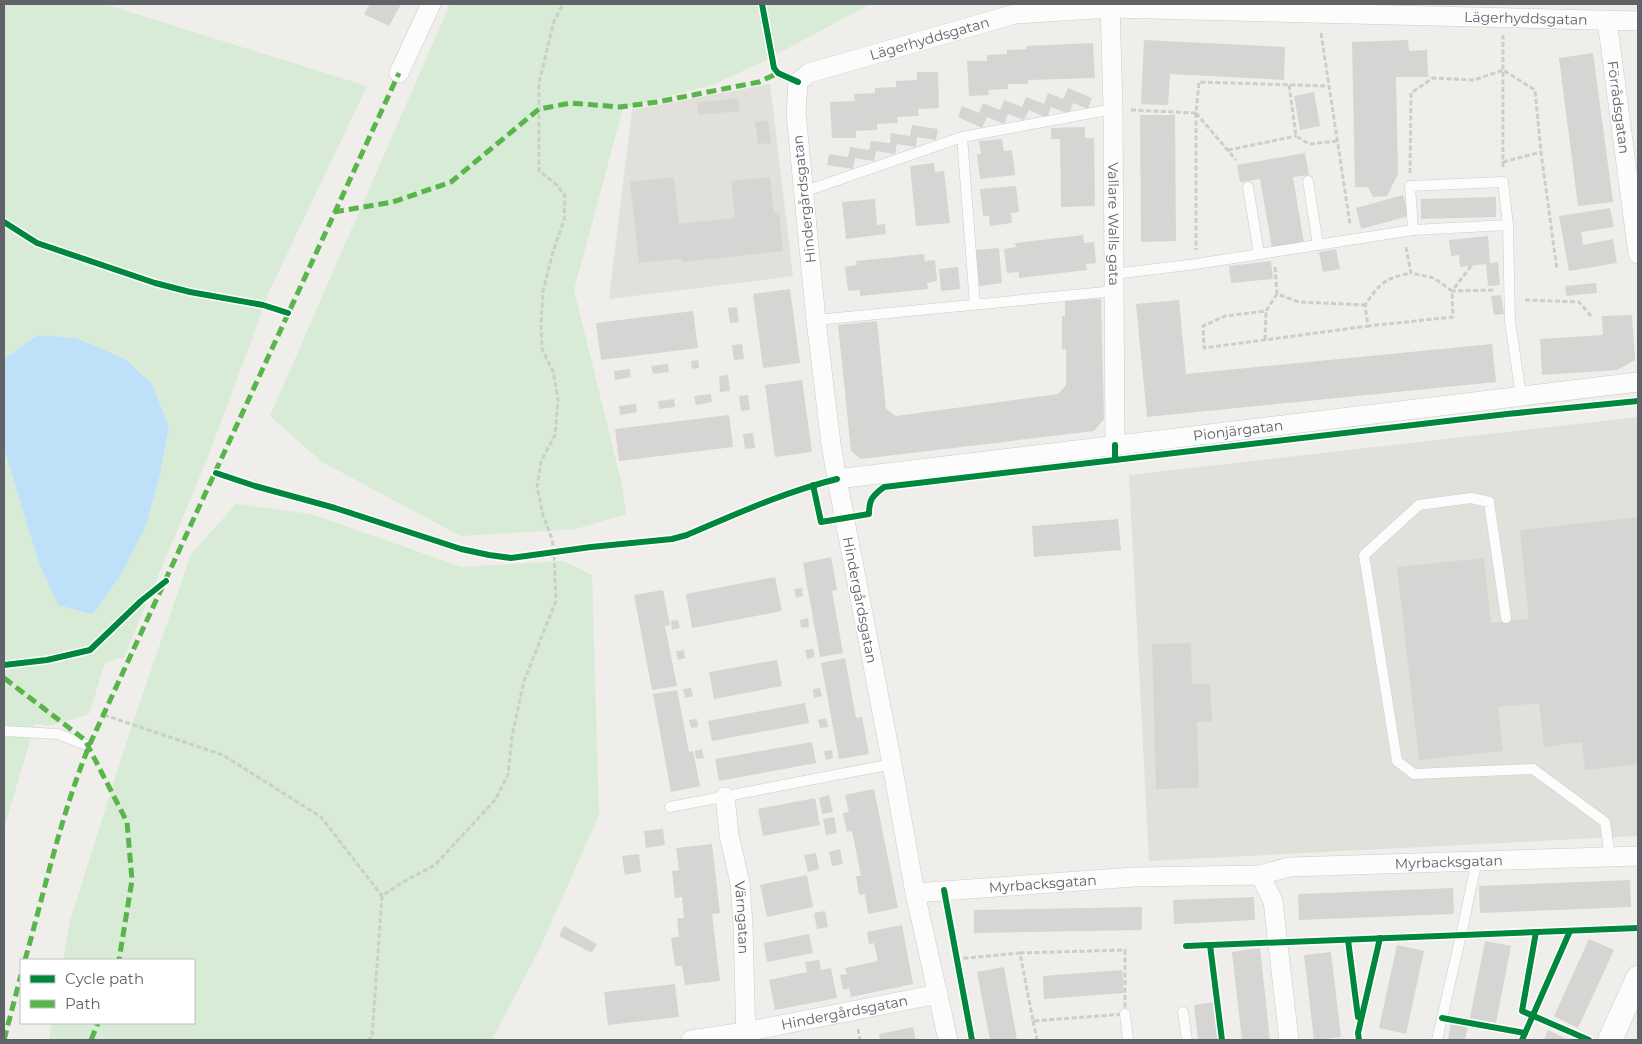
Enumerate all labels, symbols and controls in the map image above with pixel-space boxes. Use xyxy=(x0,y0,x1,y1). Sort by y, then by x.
street label: Lägerhyddsgatan xyxy=(1464,8,1588,29)
street label: Lägerhyddsgatan xyxy=(868,13,991,64)
street label: Förrådsgatan xyxy=(1603,60,1634,155)
street label: Hindergårdsgatan xyxy=(788,134,820,264)
street label: Vallare Walls gata xyxy=(1104,162,1123,286)
street label: Pionjärgatan xyxy=(1192,416,1284,445)
street label: Hindergårdsgatan xyxy=(839,535,881,665)
street label: Myrbacksgatan xyxy=(1395,851,1503,873)
street label: Myrbacksgatan xyxy=(988,871,1097,897)
street label: Värngatan xyxy=(731,880,753,954)
legend xyxy=(20,959,195,1024)
text: Cycle path xyxy=(65,969,144,988)
street label: Hindergårdsgatan xyxy=(780,991,909,1034)
text: Path xyxy=(65,994,101,1013)

